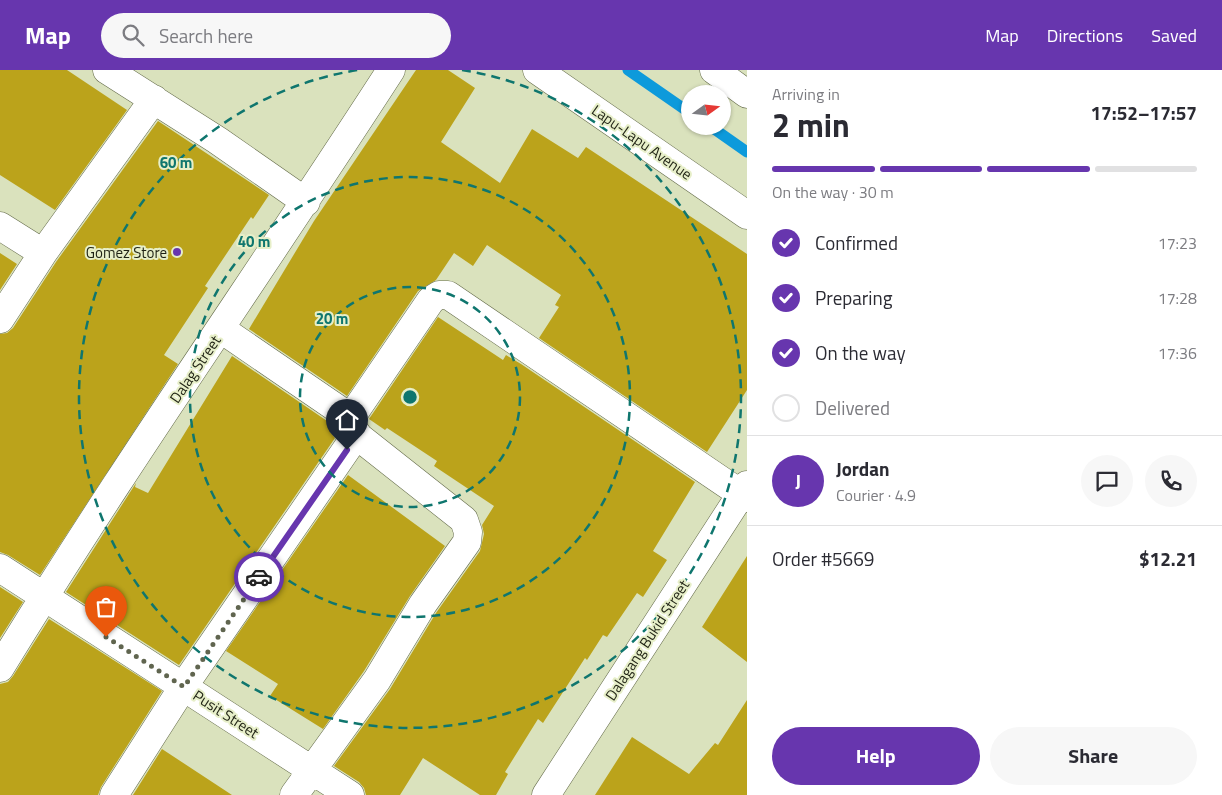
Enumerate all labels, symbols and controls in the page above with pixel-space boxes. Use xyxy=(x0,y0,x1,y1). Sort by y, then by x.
search box xyxy=(101,13,451,58)
text: Map xyxy=(25,17,71,53)
icon: search xyxy=(119,21,147,49)
text: Search here xyxy=(159,21,253,50)
text: Map xyxy=(985,22,1019,49)
text: Directions xyxy=(1047,22,1123,49)
text: Saved xyxy=(1151,22,1197,49)
text: Arriving in xyxy=(772,82,840,106)
north arrow xyxy=(681,85,731,135)
map controls xyxy=(681,85,731,135)
text: 17:52–17:57 xyxy=(1090,98,1197,127)
street label: Lapu-Lapu Avenue xyxy=(587,99,697,185)
text: 2 min xyxy=(772,101,850,149)
text: 60 m xyxy=(160,151,192,174)
text: On the way · 30 m xyxy=(772,180,894,204)
text: Confirmed xyxy=(815,228,898,257)
icon: check xyxy=(772,229,800,257)
text: 40 m xyxy=(238,230,270,253)
text: 17:23 xyxy=(1158,231,1197,255)
place label: Gomez Store xyxy=(86,241,167,264)
marker: Gomez Store xyxy=(171,246,183,258)
text: Preparing xyxy=(815,283,892,312)
icon: check xyxy=(772,284,800,312)
text: 17:28 xyxy=(1158,286,1197,310)
text: 20 m xyxy=(316,307,348,330)
street label: Dalag Street xyxy=(164,330,227,408)
text: On the way xyxy=(815,338,906,367)
icon: check xyxy=(772,339,800,367)
text: 17:36 xyxy=(1158,341,1197,365)
centre of rings xyxy=(401,388,419,406)
text: Delivered xyxy=(815,393,890,422)
pin xyxy=(326,399,368,450)
icon: home xyxy=(333,406,361,434)
text: Jordan xyxy=(836,454,889,483)
button: chat xyxy=(1081,455,1133,507)
button: phone xyxy=(1145,455,1197,507)
text: J xyxy=(795,466,801,495)
text: Courier · 4.9 xyxy=(836,483,916,507)
text: Order #5669 xyxy=(772,544,874,573)
text: $12.21 xyxy=(1139,544,1197,573)
courier xyxy=(234,552,284,602)
icon: car xyxy=(245,563,273,591)
street label: Dalagang Bukid Street xyxy=(599,574,695,705)
pin xyxy=(85,586,127,637)
icon: bag xyxy=(92,593,120,621)
street label: Pusit Street xyxy=(189,684,264,744)
button: Help xyxy=(772,727,980,785)
button: Share xyxy=(990,727,1197,785)

